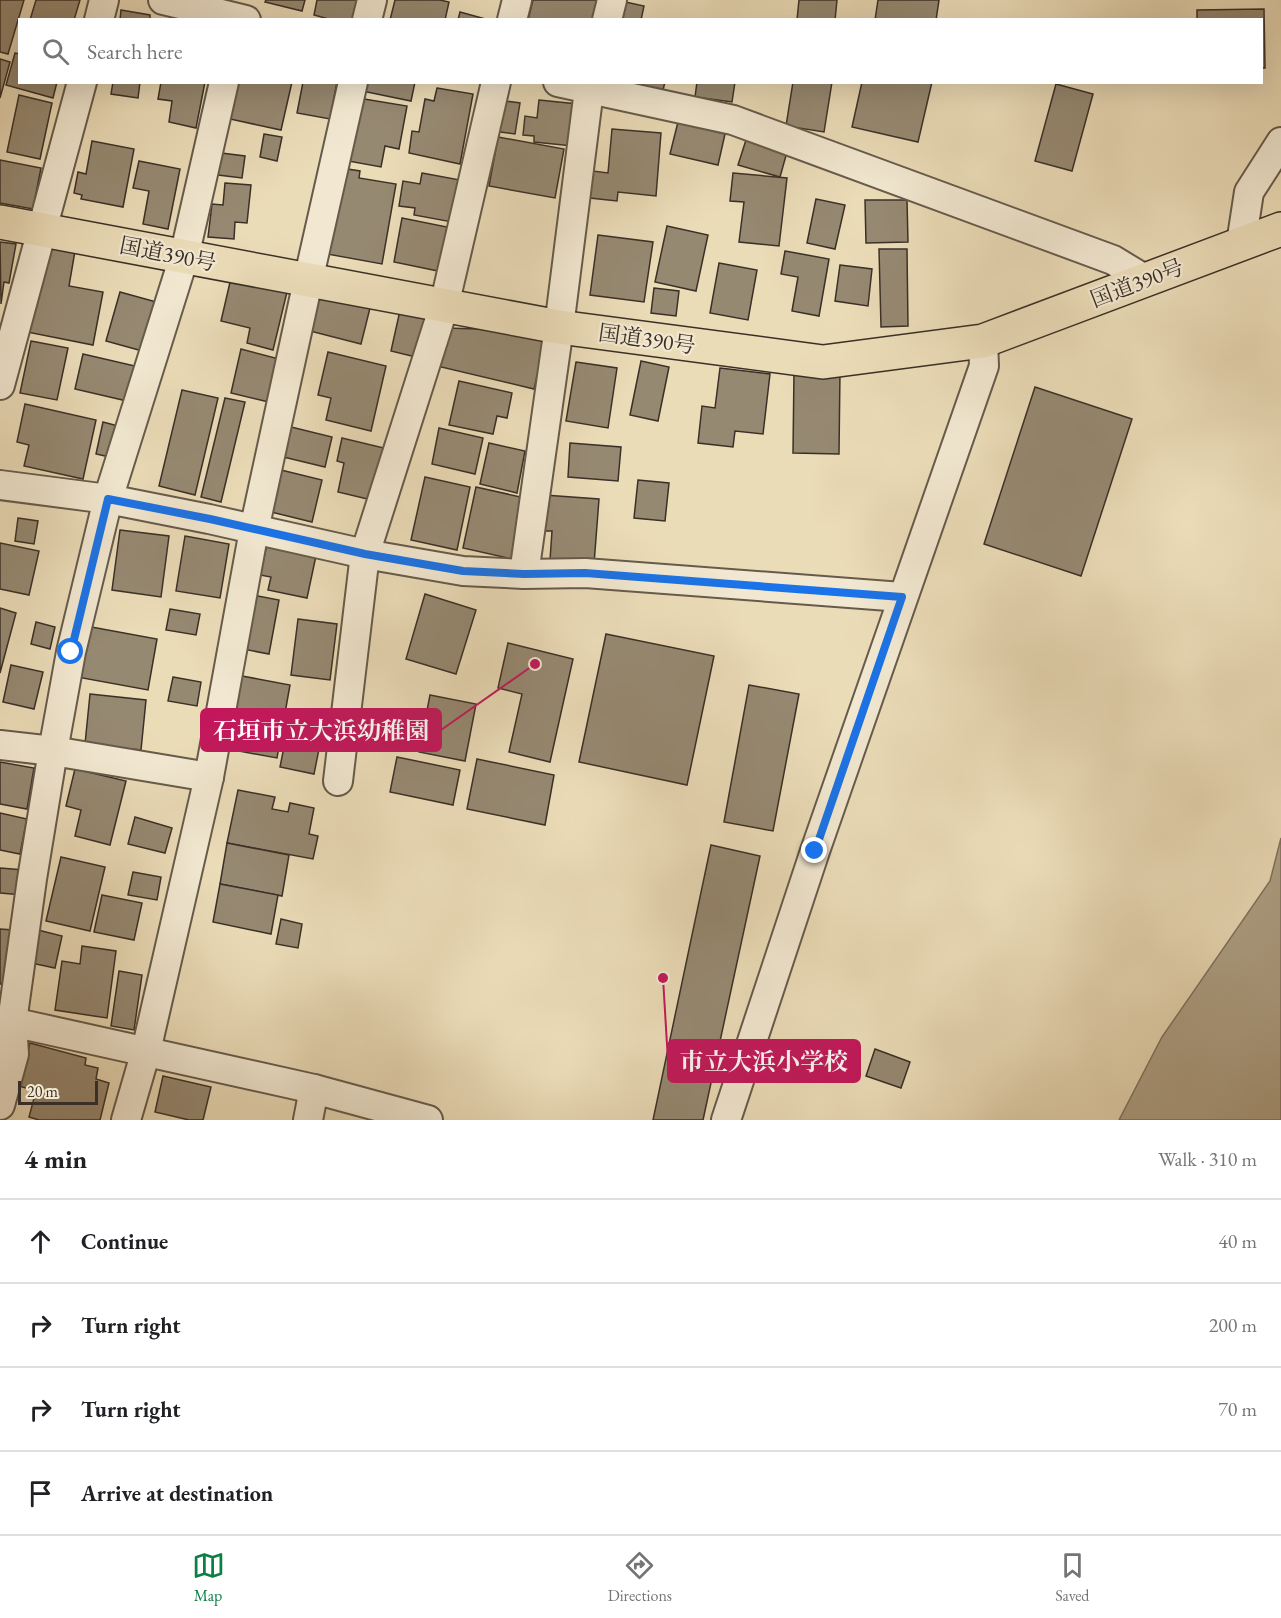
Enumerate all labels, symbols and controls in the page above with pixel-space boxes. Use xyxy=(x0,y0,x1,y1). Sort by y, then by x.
search box xyxy=(18,18,1263,84)
icon: search xyxy=(39,35,72,68)
text: Search here xyxy=(87,37,182,66)
street label: 国道390号 xyxy=(117,230,219,278)
street label: 国道390号 xyxy=(1086,252,1188,314)
street label: 国道390号 xyxy=(597,318,697,360)
route start xyxy=(57,638,83,664)
callout: 石垣市立大浜幼稚園 xyxy=(201,709,441,751)
text: 石垣市立大浜幼稚園 xyxy=(213,715,429,746)
route end xyxy=(801,837,827,863)
callout: 市立大浜小学校 xyxy=(668,1040,860,1082)
text: 市立大浜小学校 xyxy=(680,1046,848,1077)
scale bar xyxy=(18,1078,98,1106)
text: 20 m xyxy=(27,1081,58,1102)
text: 4 min xyxy=(24,1142,87,1176)
text: Walk · 310 m xyxy=(1158,1146,1257,1172)
icon: ahead xyxy=(24,1225,57,1258)
text: Continue xyxy=(81,1227,168,1256)
text: 40 m xyxy=(1218,1228,1257,1254)
icon: right xyxy=(24,1309,57,1342)
text: Turn right xyxy=(81,1311,180,1340)
text: 200 m xyxy=(1209,1312,1257,1338)
icon: right xyxy=(24,1393,57,1426)
text: Turn right xyxy=(81,1395,180,1424)
text: 70 m xyxy=(1218,1396,1257,1422)
icon: arrive xyxy=(24,1477,57,1510)
text: Arrive at destination xyxy=(81,1479,273,1508)
tab: Map xyxy=(192,1549,225,1606)
tab: Directions xyxy=(608,1549,672,1606)
tab: Saved xyxy=(1055,1549,1089,1606)

